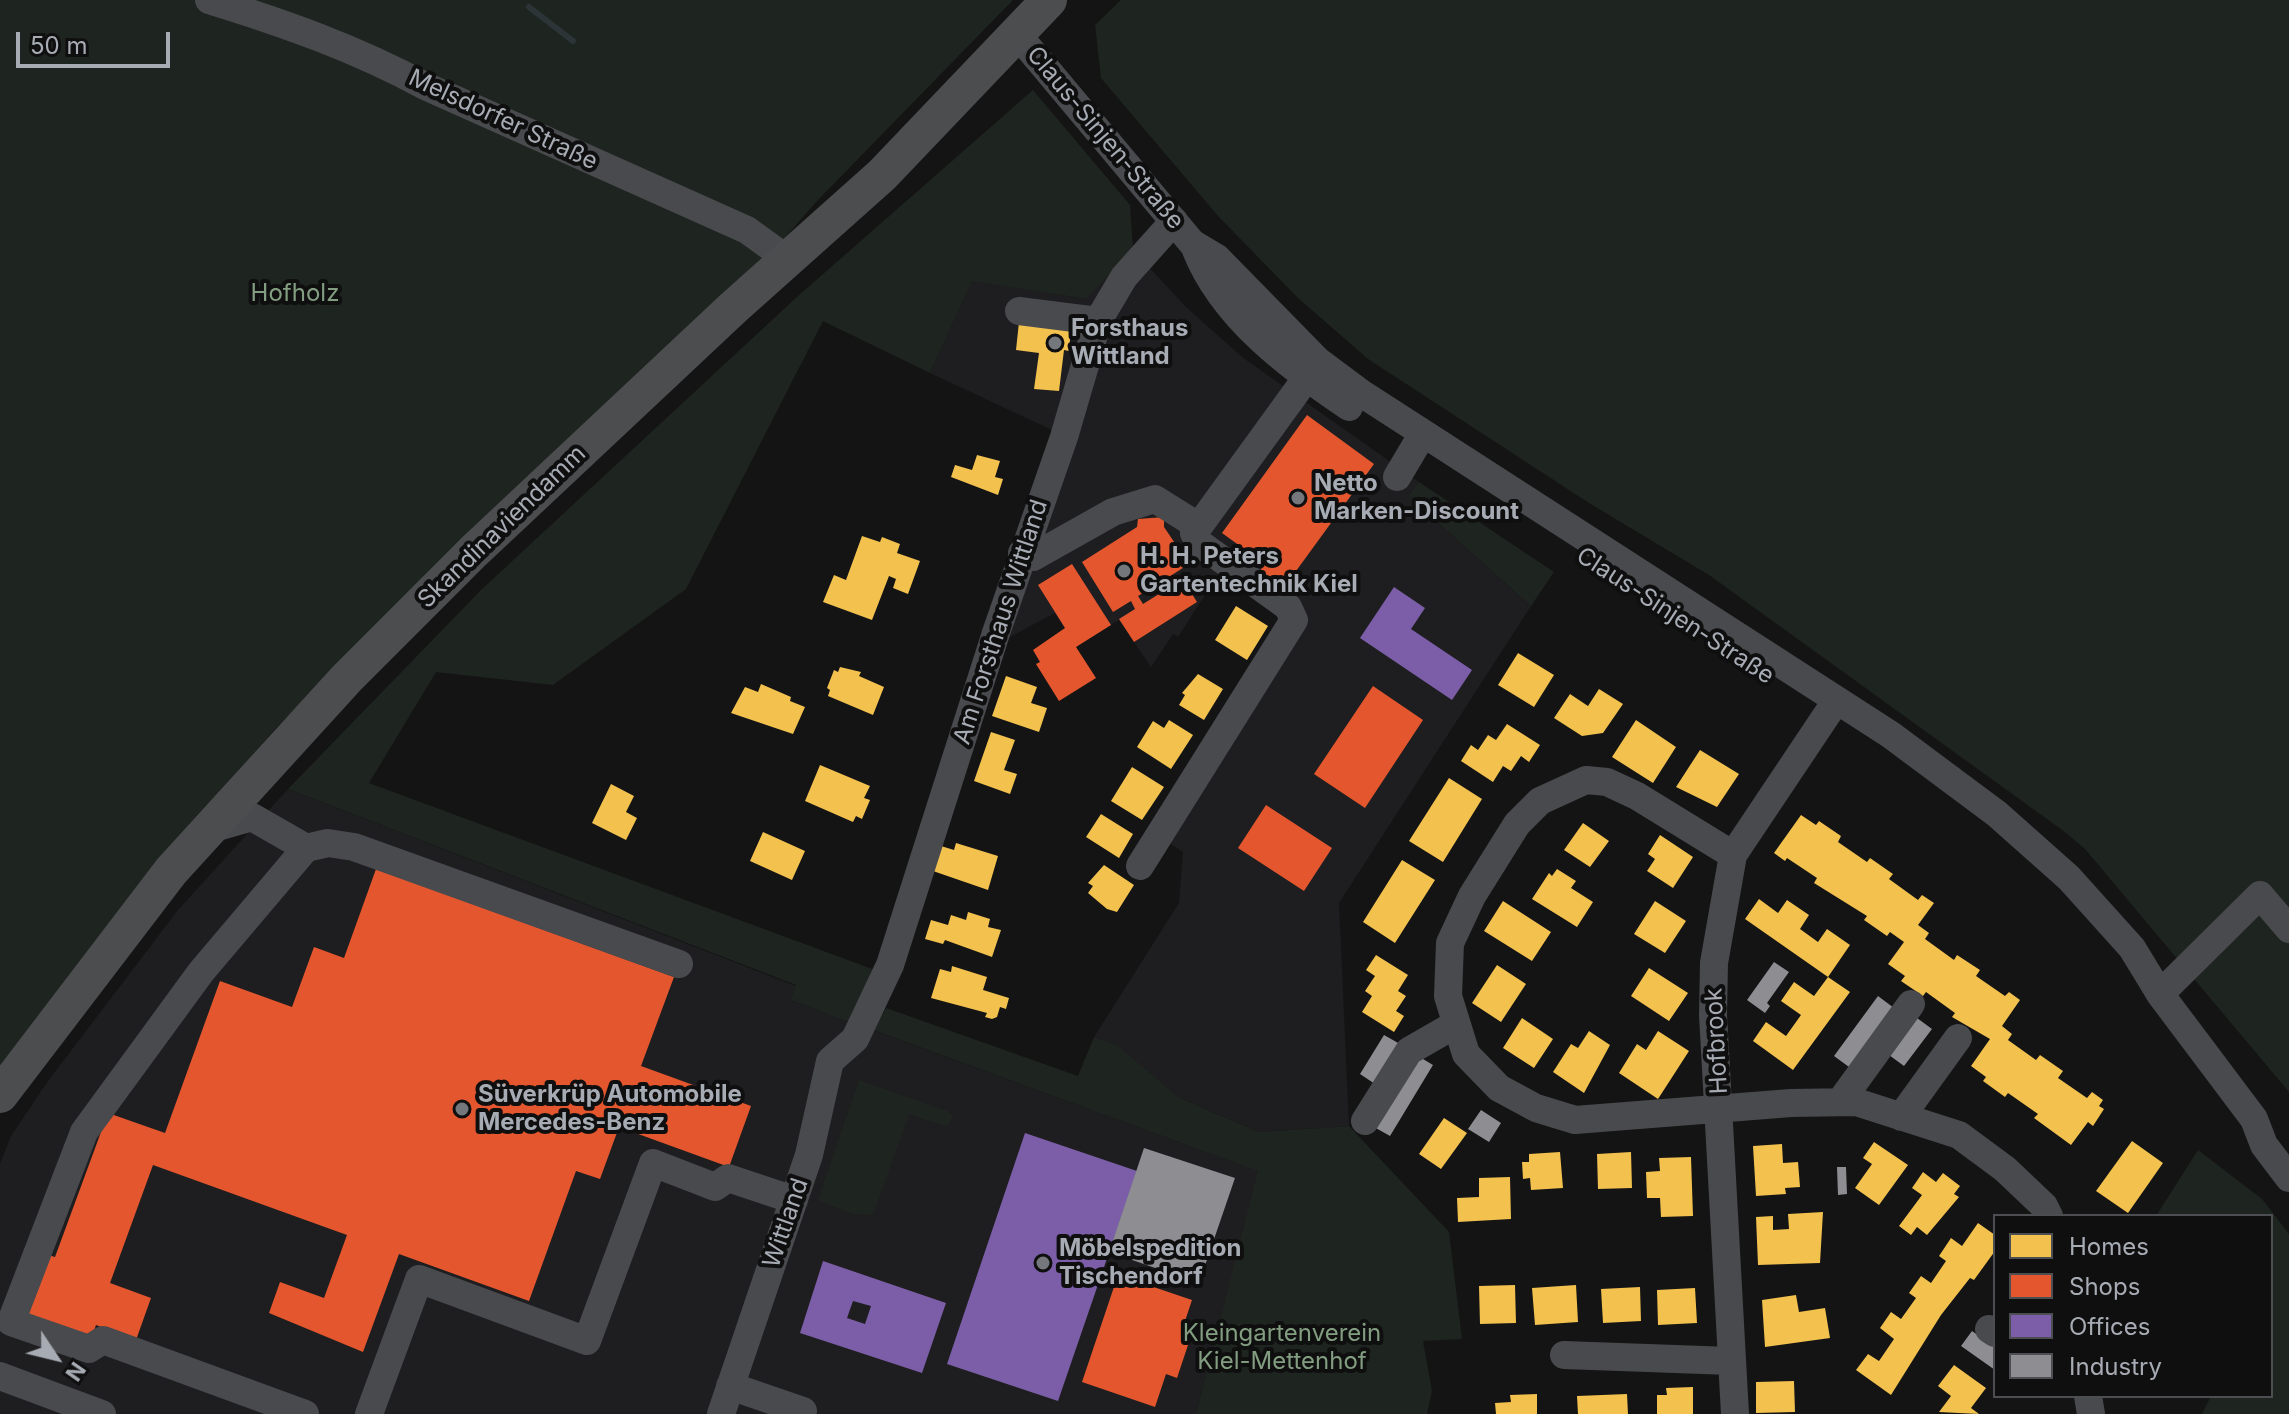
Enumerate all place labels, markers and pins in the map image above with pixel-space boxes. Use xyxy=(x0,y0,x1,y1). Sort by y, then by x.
place label: Forsthaus Wittland xyxy=(1071,315,1188,371)
marker: Forsthaus Wittland xyxy=(1046,334,1064,352)
place label: Netto Marken-Discount xyxy=(1314,470,1519,526)
marker: Netto Marken-Discount xyxy=(1289,489,1307,507)
place label: H. H. Peters Gartentechnik Kiel xyxy=(1140,543,1358,599)
marker: H. H. Peters Gartentechnik Kiel xyxy=(1115,562,1133,580)
place label: Süverkrüp Automobile Mercedes-Benz xyxy=(478,1081,742,1137)
marker: Süverkrüp Automobile Mercedes-Benz xyxy=(453,1100,471,1118)
place label: Möbelspedition Tischendorf xyxy=(1059,1235,1241,1291)
marker: Möbelspedition Tischendorf xyxy=(1034,1254,1052,1272)

